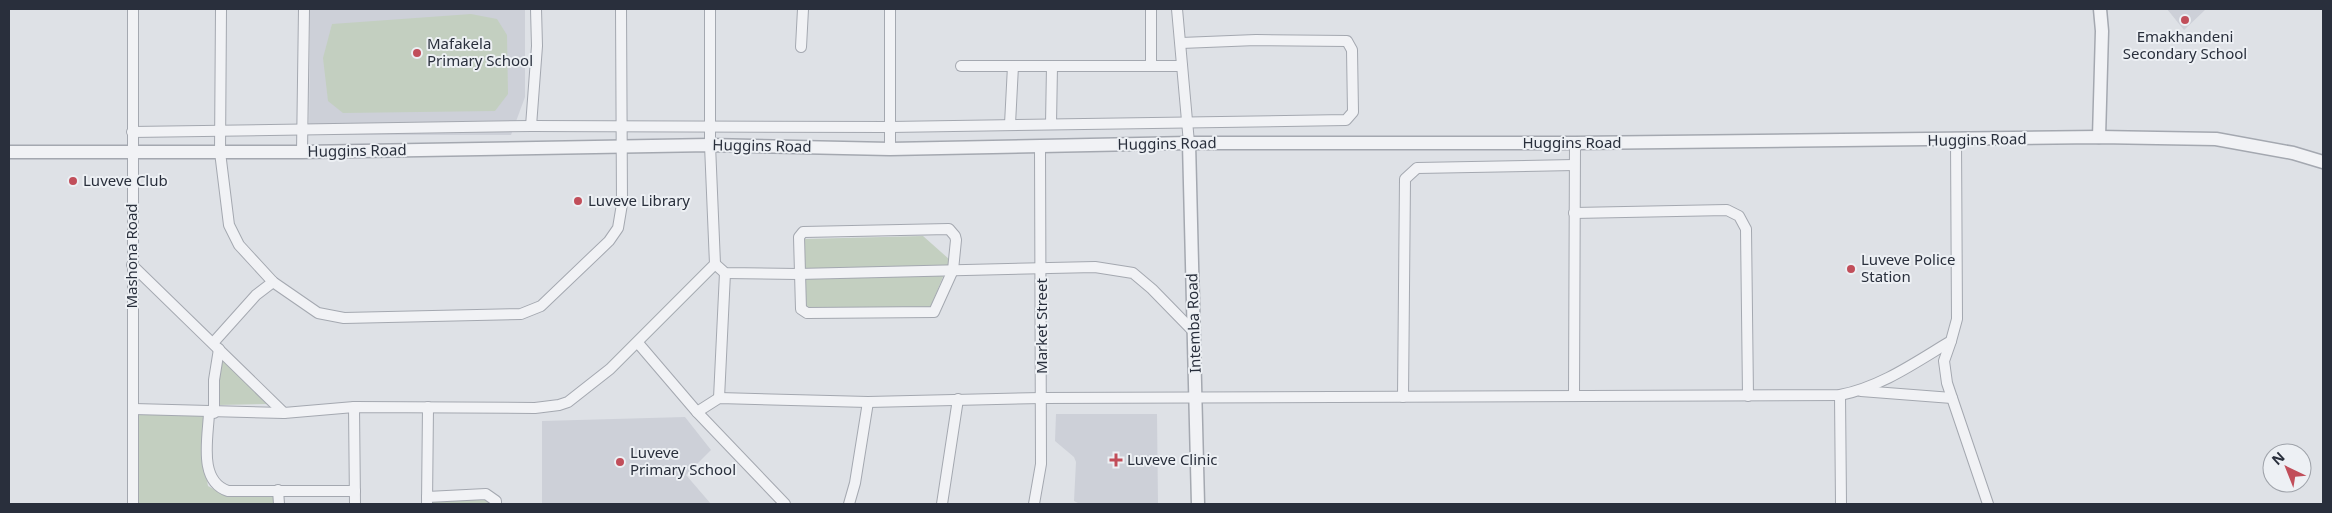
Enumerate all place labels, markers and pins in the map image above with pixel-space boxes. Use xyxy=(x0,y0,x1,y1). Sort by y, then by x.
marker: Emakhandeni Secondary School xyxy=(2179,14,2191,26)
place label: Emakhandeni Secondary School xyxy=(2123,26,2247,63)
place label: Mafakela Primary School xyxy=(427,33,533,70)
marker: Mafakela Primary School xyxy=(411,47,423,59)
place label: Luveve Club xyxy=(83,170,168,190)
marker: Luveve Club xyxy=(67,175,79,187)
place label: Luveve Library xyxy=(588,190,690,210)
marker: Luveve Library xyxy=(572,195,584,207)
place label: Luveve Police Station xyxy=(1861,249,1955,286)
marker: Luveve Police Station xyxy=(1845,263,1857,275)
place label: Luveve Primary School xyxy=(630,442,736,479)
place label: Luveve Clinic xyxy=(1127,449,1217,469)
marker: Luveve Clinic xyxy=(1109,453,1123,467)
marker: Luveve Primary School xyxy=(614,456,626,468)

